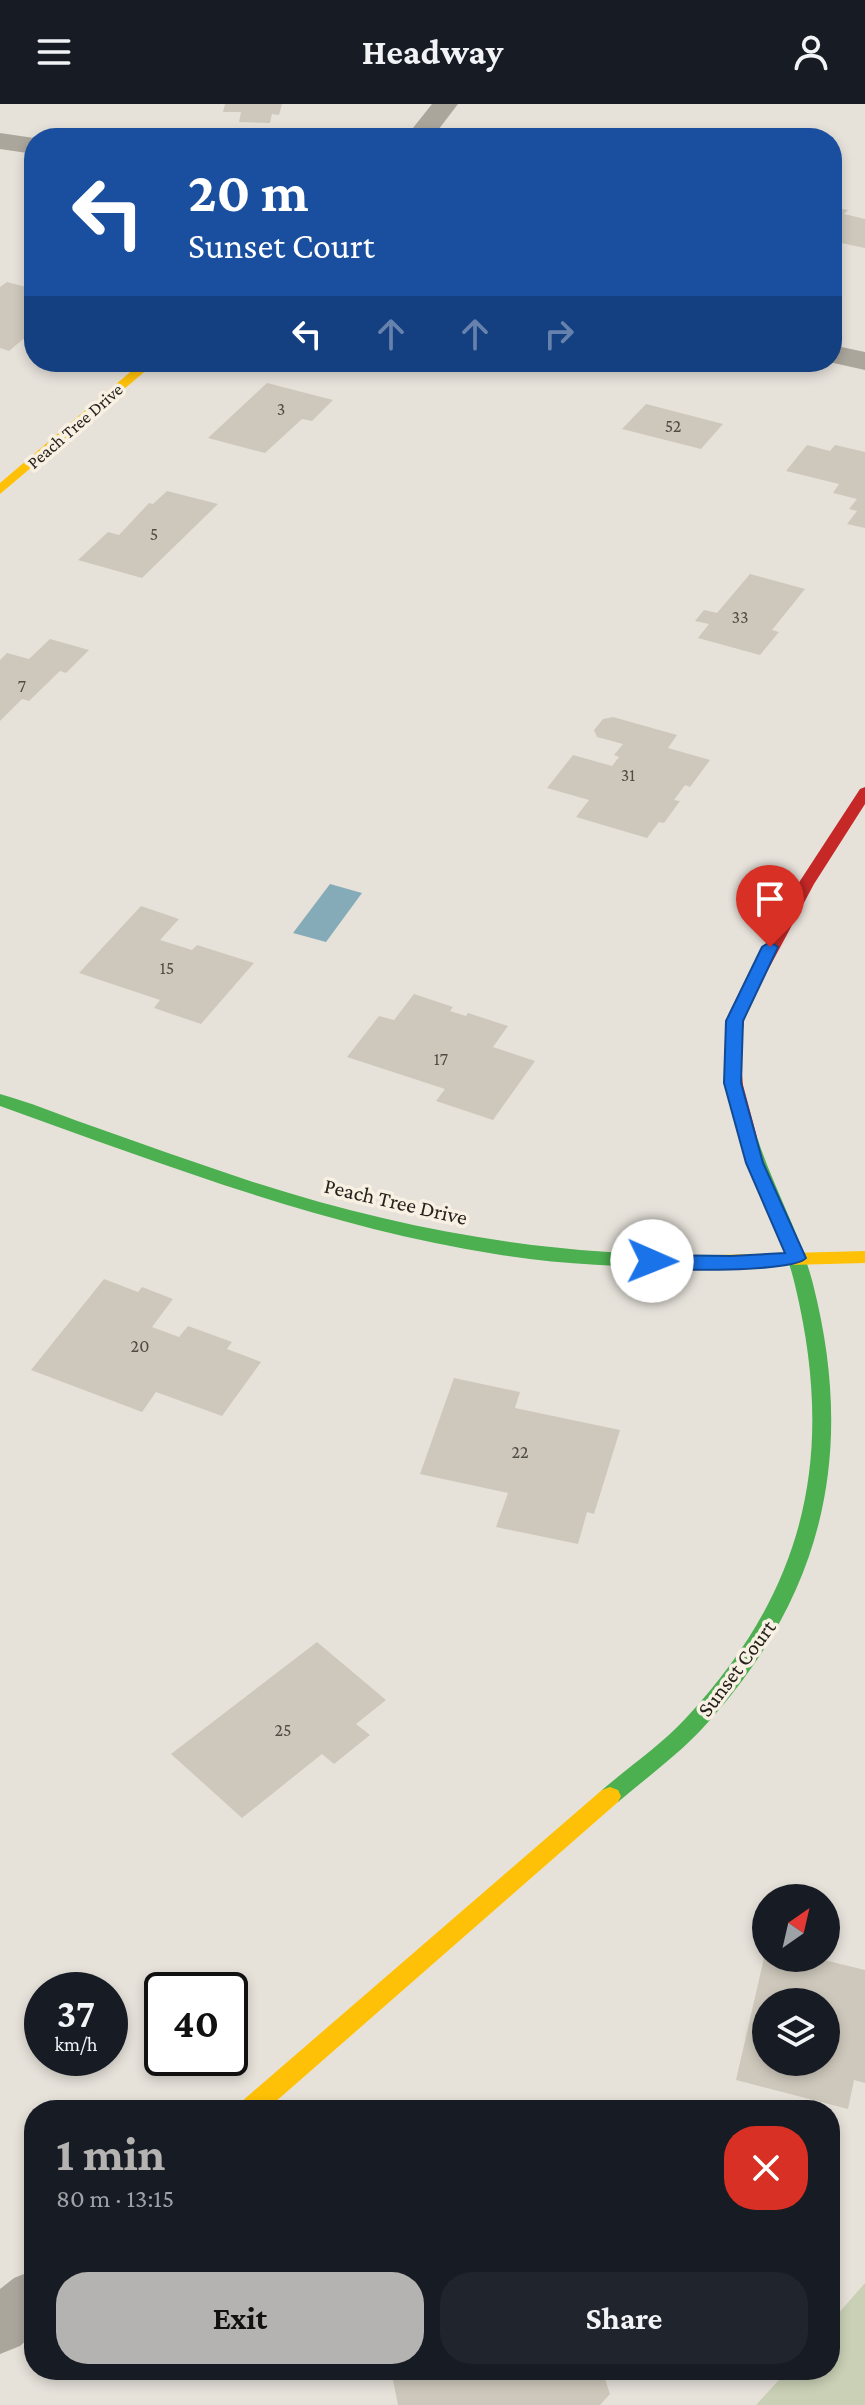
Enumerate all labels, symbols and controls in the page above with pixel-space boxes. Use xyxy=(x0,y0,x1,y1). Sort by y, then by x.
icon: menu xyxy=(32,30,76,74)
icon: person xyxy=(789,30,833,74)
text: Headway xyxy=(362,32,503,72)
icon: left xyxy=(56,160,160,264)
text: 20 m xyxy=(188,161,309,223)
text: Sunset Court xyxy=(188,226,375,266)
icon: left xyxy=(285,312,329,356)
icon: ahead xyxy=(369,312,413,356)
icon: ahead xyxy=(453,312,497,356)
icon: right xyxy=(537,312,581,356)
street label: Peach Tree Drive xyxy=(23,379,127,473)
house number: 3 xyxy=(277,399,285,419)
house number: 52 xyxy=(665,416,681,436)
house number: 5 xyxy=(150,524,158,544)
house number: 33 xyxy=(732,607,749,627)
house number: 7 xyxy=(18,676,26,696)
house number: 31 xyxy=(621,765,635,785)
pin xyxy=(736,865,804,947)
icon: arrive xyxy=(748,877,792,921)
house number: 15 xyxy=(160,958,174,978)
house number: 17 xyxy=(434,1049,448,1069)
street label: Peach Tree Drive xyxy=(322,1173,470,1230)
position arrow xyxy=(610,1219,694,1303)
house number: 20 xyxy=(131,1336,149,1356)
house number: 22 xyxy=(511,1442,529,1462)
street label: Sunset Court xyxy=(692,1615,781,1721)
house number: 25 xyxy=(274,1720,292,1740)
north arrow xyxy=(752,1884,840,1972)
map controls xyxy=(752,1884,840,2076)
speed limit sign: 40 xyxy=(144,1972,248,2076)
button: layers xyxy=(752,1988,840,2076)
text: 37 xyxy=(57,1991,95,2036)
text: km/h xyxy=(54,2033,98,2055)
button: close xyxy=(724,2126,808,2210)
text: 1 min xyxy=(56,2127,165,2180)
text: 80 m · 13:15 xyxy=(56,2184,174,2213)
button: Exit xyxy=(56,2272,424,2364)
button: Share xyxy=(440,2272,808,2364)

